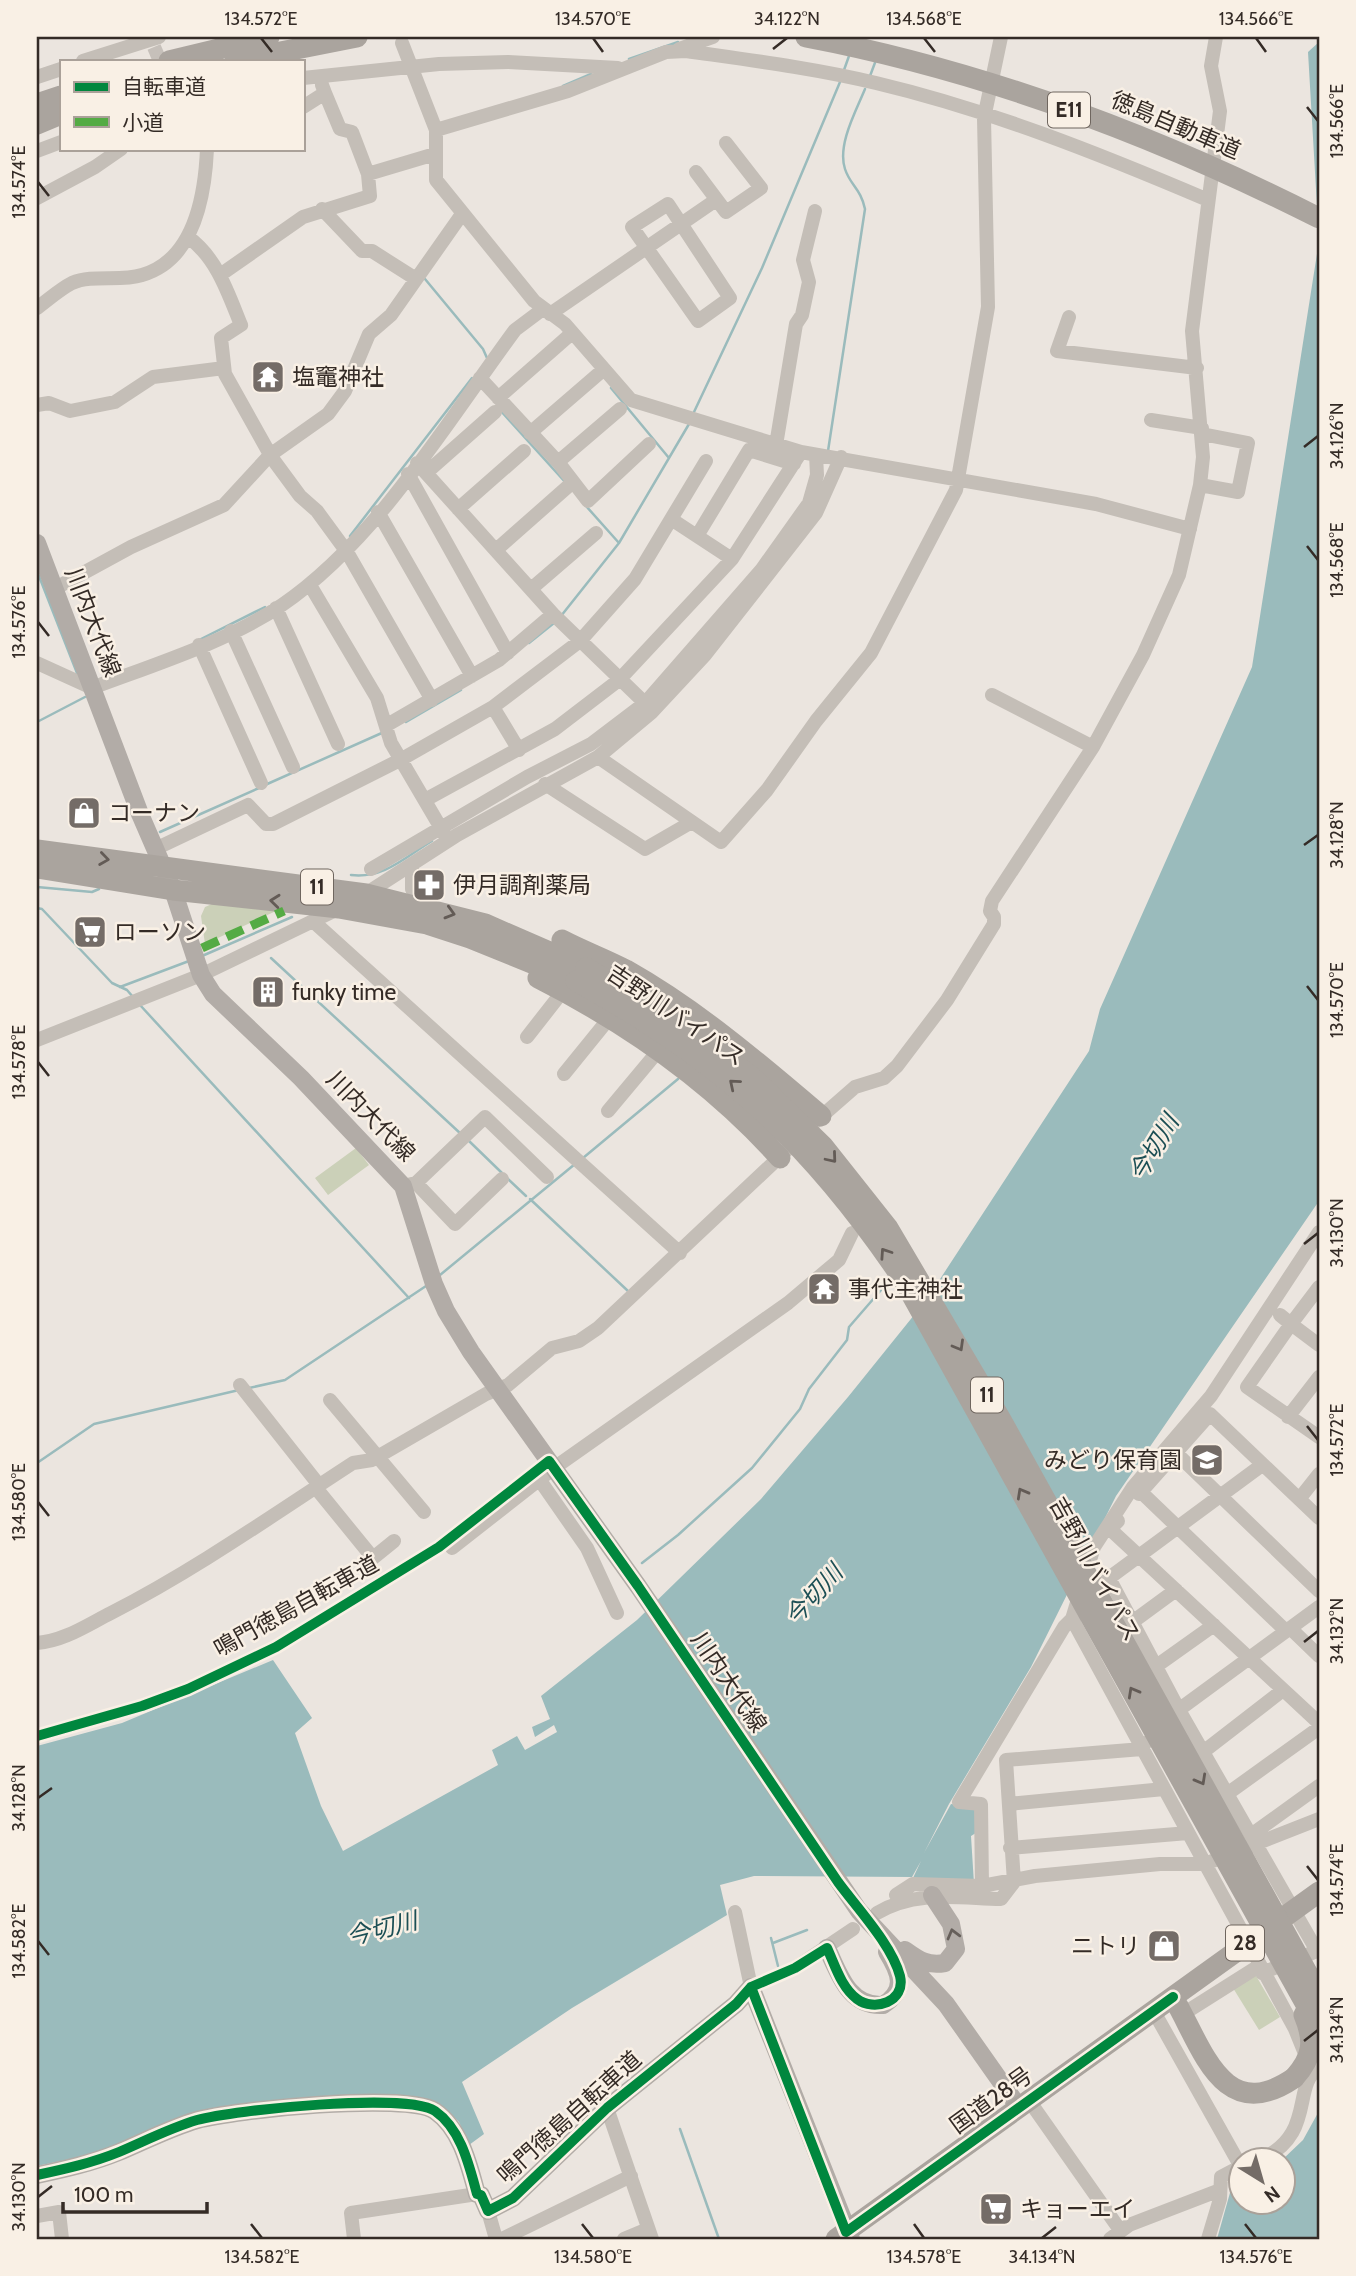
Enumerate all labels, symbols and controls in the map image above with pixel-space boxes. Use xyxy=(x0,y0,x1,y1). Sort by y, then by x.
text: 134.572°E xyxy=(225,8,297,30)
text: 134.570°E xyxy=(555,8,631,30)
text: 34.122°N xyxy=(754,8,820,30)
text: 134.568°E xyxy=(886,8,962,30)
text: 134.566°E xyxy=(1219,8,1293,30)
legend xyxy=(60,60,304,150)
text: 自転車道 xyxy=(122,74,206,99)
text: 134.566°E xyxy=(1326,84,1348,158)
street label: 徳島自動車道 xyxy=(1107,85,1245,165)
road number: E11 xyxy=(1048,92,1090,128)
text: 小道 xyxy=(122,110,164,135)
text: 134.574°E xyxy=(8,145,30,219)
temple icon: 塩竈神社 xyxy=(249,358,287,396)
place label: 塩竈神社 xyxy=(292,363,384,391)
text: 34.126°N xyxy=(1326,403,1348,469)
text: 134.568°E xyxy=(1326,522,1348,598)
street label: 川内大代線 xyxy=(59,563,127,681)
text: 134.576°E xyxy=(8,585,30,659)
shop icon: コーナン xyxy=(65,794,103,832)
place label: コーナン xyxy=(108,799,200,827)
text: 34.128°N xyxy=(1326,801,1348,869)
one-way arrow xyxy=(98,851,110,866)
pharmacy icon: 伊月調剤薬局 xyxy=(410,866,448,904)
road number: 11 xyxy=(301,870,333,904)
place label: 伊月調剤薬局 xyxy=(453,871,591,899)
one-way arrow xyxy=(269,894,281,909)
one-way arrow xyxy=(444,905,456,920)
supermarket icon: ローソン xyxy=(71,913,109,951)
place label: ローソン xyxy=(114,918,206,946)
street label: 吉野川バイパス xyxy=(602,959,750,1071)
text: 134.570°E xyxy=(1326,962,1348,1038)
building icon: funky time xyxy=(249,973,287,1011)
place label: funky time xyxy=(292,978,396,1006)
text: 134.578°E xyxy=(8,1025,30,1099)
street label: 川内大代線 xyxy=(321,1065,421,1167)
one-way arrow xyxy=(729,1080,742,1092)
water label: 今切川 xyxy=(1123,1107,1186,1186)
one-way arrow xyxy=(824,1150,837,1162)
text: 34.130°N xyxy=(1326,1198,1348,1268)
one-way arrow xyxy=(881,1248,893,1261)
temple icon: 事代主神社 xyxy=(805,1270,843,1308)
place label: 事代主神社 xyxy=(848,1275,963,1303)
one-way arrow xyxy=(951,1339,964,1351)
road number: 11 xyxy=(971,1378,1003,1412)
text: 134.572°E xyxy=(1326,1404,1348,1476)
school or university icon: みどり保育園 xyxy=(1188,1441,1226,1479)
place label: みどり保育園 xyxy=(1044,1446,1182,1474)
text: 134.580°E xyxy=(8,1463,30,1541)
one-way arrow xyxy=(1017,1487,1030,1500)
street label: 吉野川バイパス xyxy=(1044,1492,1146,1646)
street label: 鳴門徳島自転車道 xyxy=(209,1549,383,1663)
water label: 今切川 xyxy=(779,1556,851,1631)
text: 34.132°N xyxy=(1326,1598,1348,1664)
street label: 川内大代線 xyxy=(685,1627,773,1737)
one-way arrow xyxy=(1128,1686,1141,1699)
text: 34.128°N xyxy=(8,1764,30,1832)
one-way arrow xyxy=(1192,1773,1206,1786)
text: 134.574°E xyxy=(1326,1843,1348,1917)
text: 134.582°E xyxy=(8,1904,30,1978)
water label: 今切川 xyxy=(343,1905,423,1951)
road number: 28 xyxy=(1226,1926,1264,1960)
shop icon: ニトリ xyxy=(1145,1927,1183,1965)
one-way arrow xyxy=(947,1928,961,1940)
place label: ニトリ xyxy=(1071,1932,1140,1960)
text: 34.134°N xyxy=(1326,1996,1348,2064)
street label: 鳴門徳島自転車道 xyxy=(491,2045,647,2189)
street label: 国道28号 xyxy=(944,2061,1038,2139)
north arrow xyxy=(1226,2146,1296,2216)
text: 34.130°N xyxy=(8,2162,30,2232)
scale bar xyxy=(63,2171,206,2215)
text: N xyxy=(1260,2181,1284,2207)
text: 100 m xyxy=(74,2182,133,2207)
supermarket icon: キョーエイ xyxy=(977,2190,1015,2228)
place label: キョーエイ xyxy=(1020,2195,1135,2223)
text: 134.582°E xyxy=(225,2246,299,2268)
text: 134.580°E xyxy=(554,2246,632,2268)
text: 134.578°E xyxy=(887,2246,961,2268)
text: 34.134°N xyxy=(1008,2246,1076,2268)
text: 134.576°E xyxy=(1219,2246,1293,2268)

